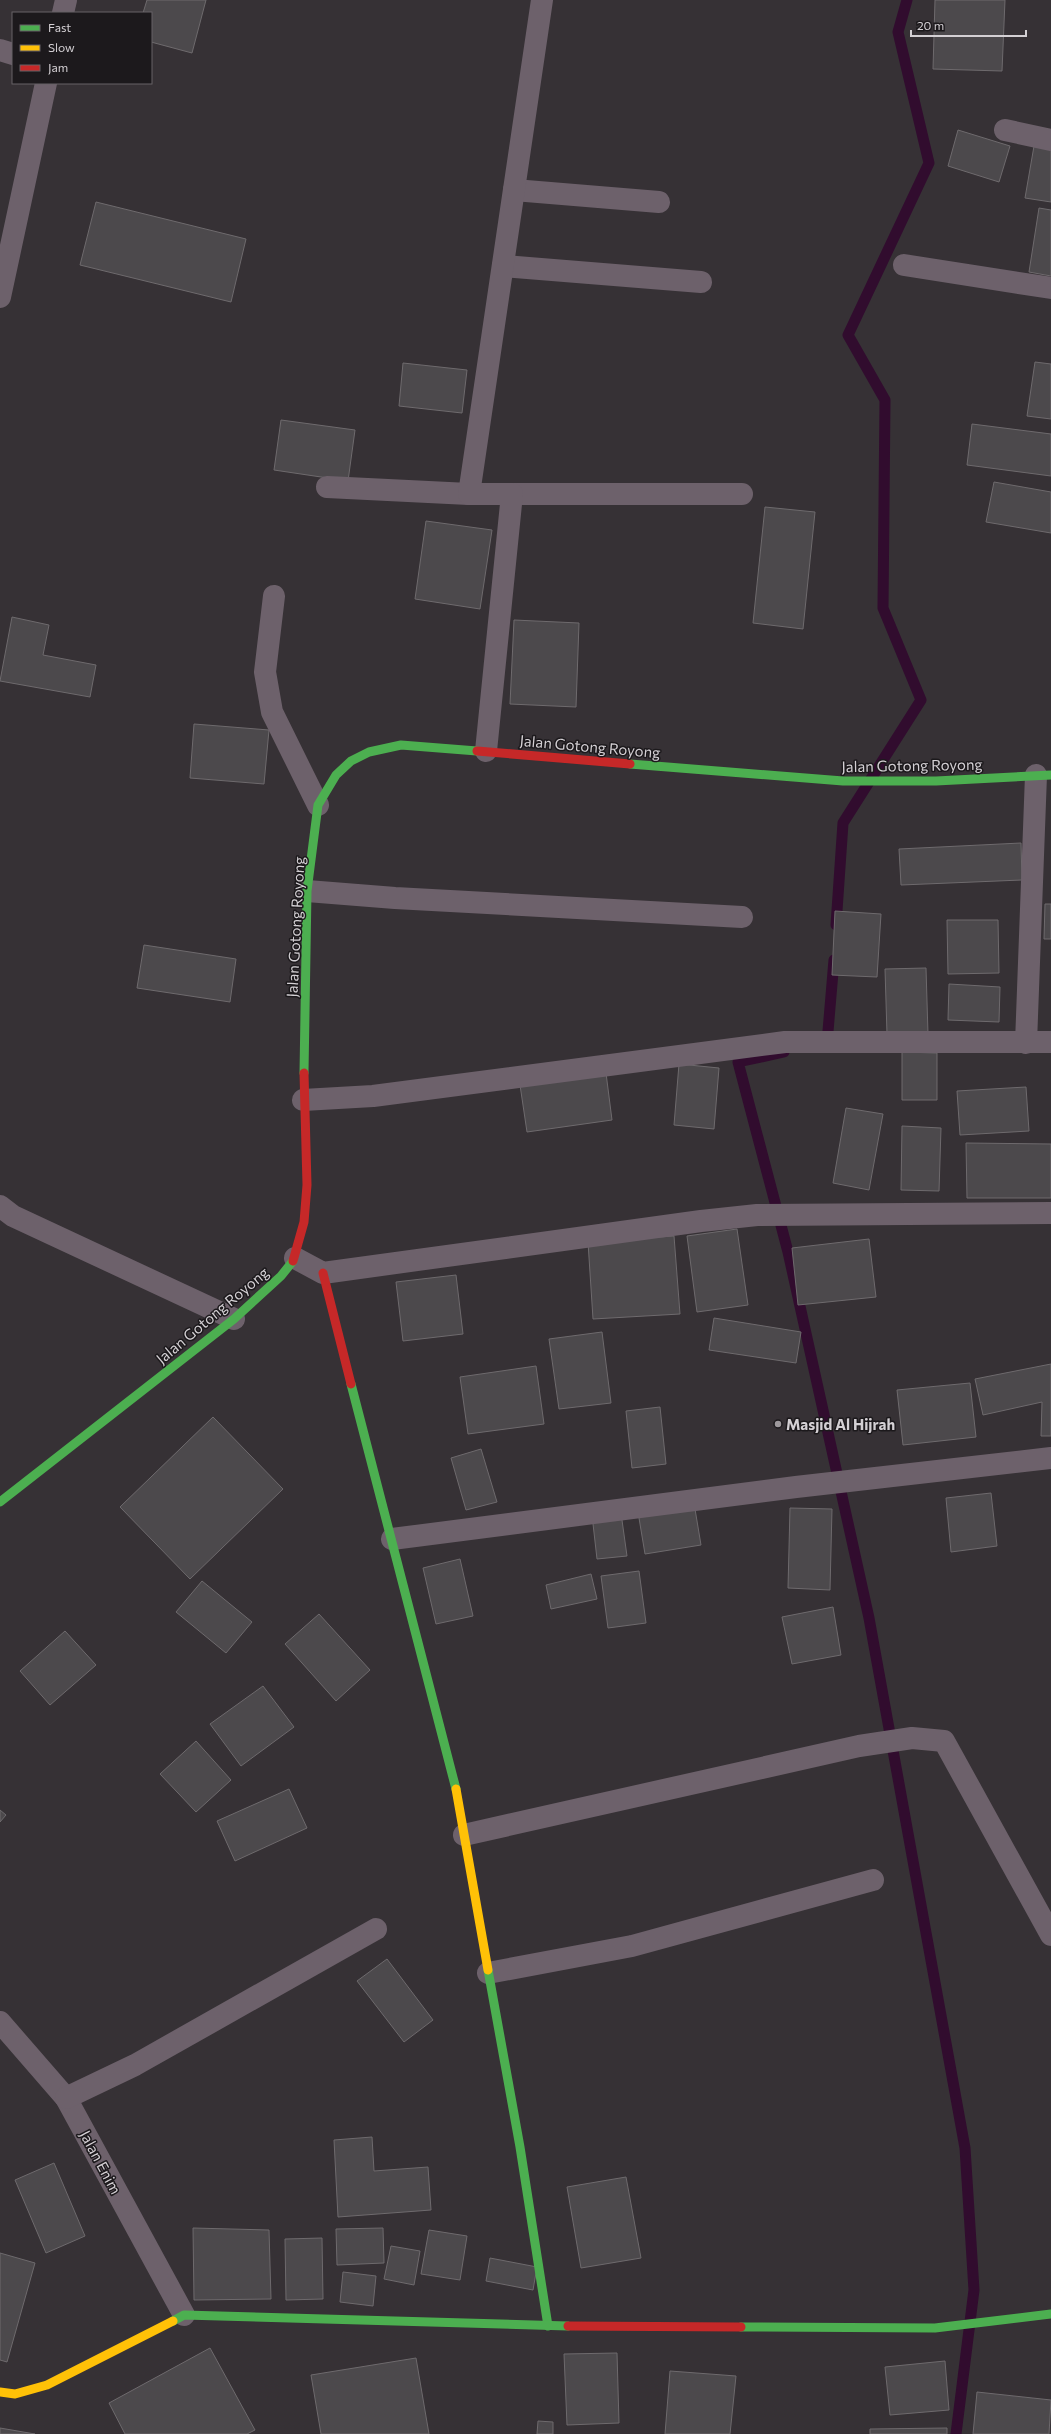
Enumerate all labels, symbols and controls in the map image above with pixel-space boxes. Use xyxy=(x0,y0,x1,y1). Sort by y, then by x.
legend xyxy=(12,12,152,84)
scale bar xyxy=(911,12,1026,38)
text: 20 m xyxy=(917,18,944,32)
text: Fast xyxy=(48,20,71,34)
text: Slow xyxy=(48,40,75,54)
text: Jam xyxy=(48,60,68,75)
street label: Jalan Gotong Royong xyxy=(519,731,661,761)
street label: Jalan Gotong Royong xyxy=(841,755,983,775)
street label: Jalan Gotong Royong xyxy=(282,856,308,998)
street label: Jalan Gotong Royong xyxy=(152,1263,272,1367)
place label: Masjid Al Hijrah xyxy=(786,1415,895,1433)
marker: Masjid Al Hijrah xyxy=(773,1419,783,1429)
street label: Jalan Enim xyxy=(77,2127,125,2197)

